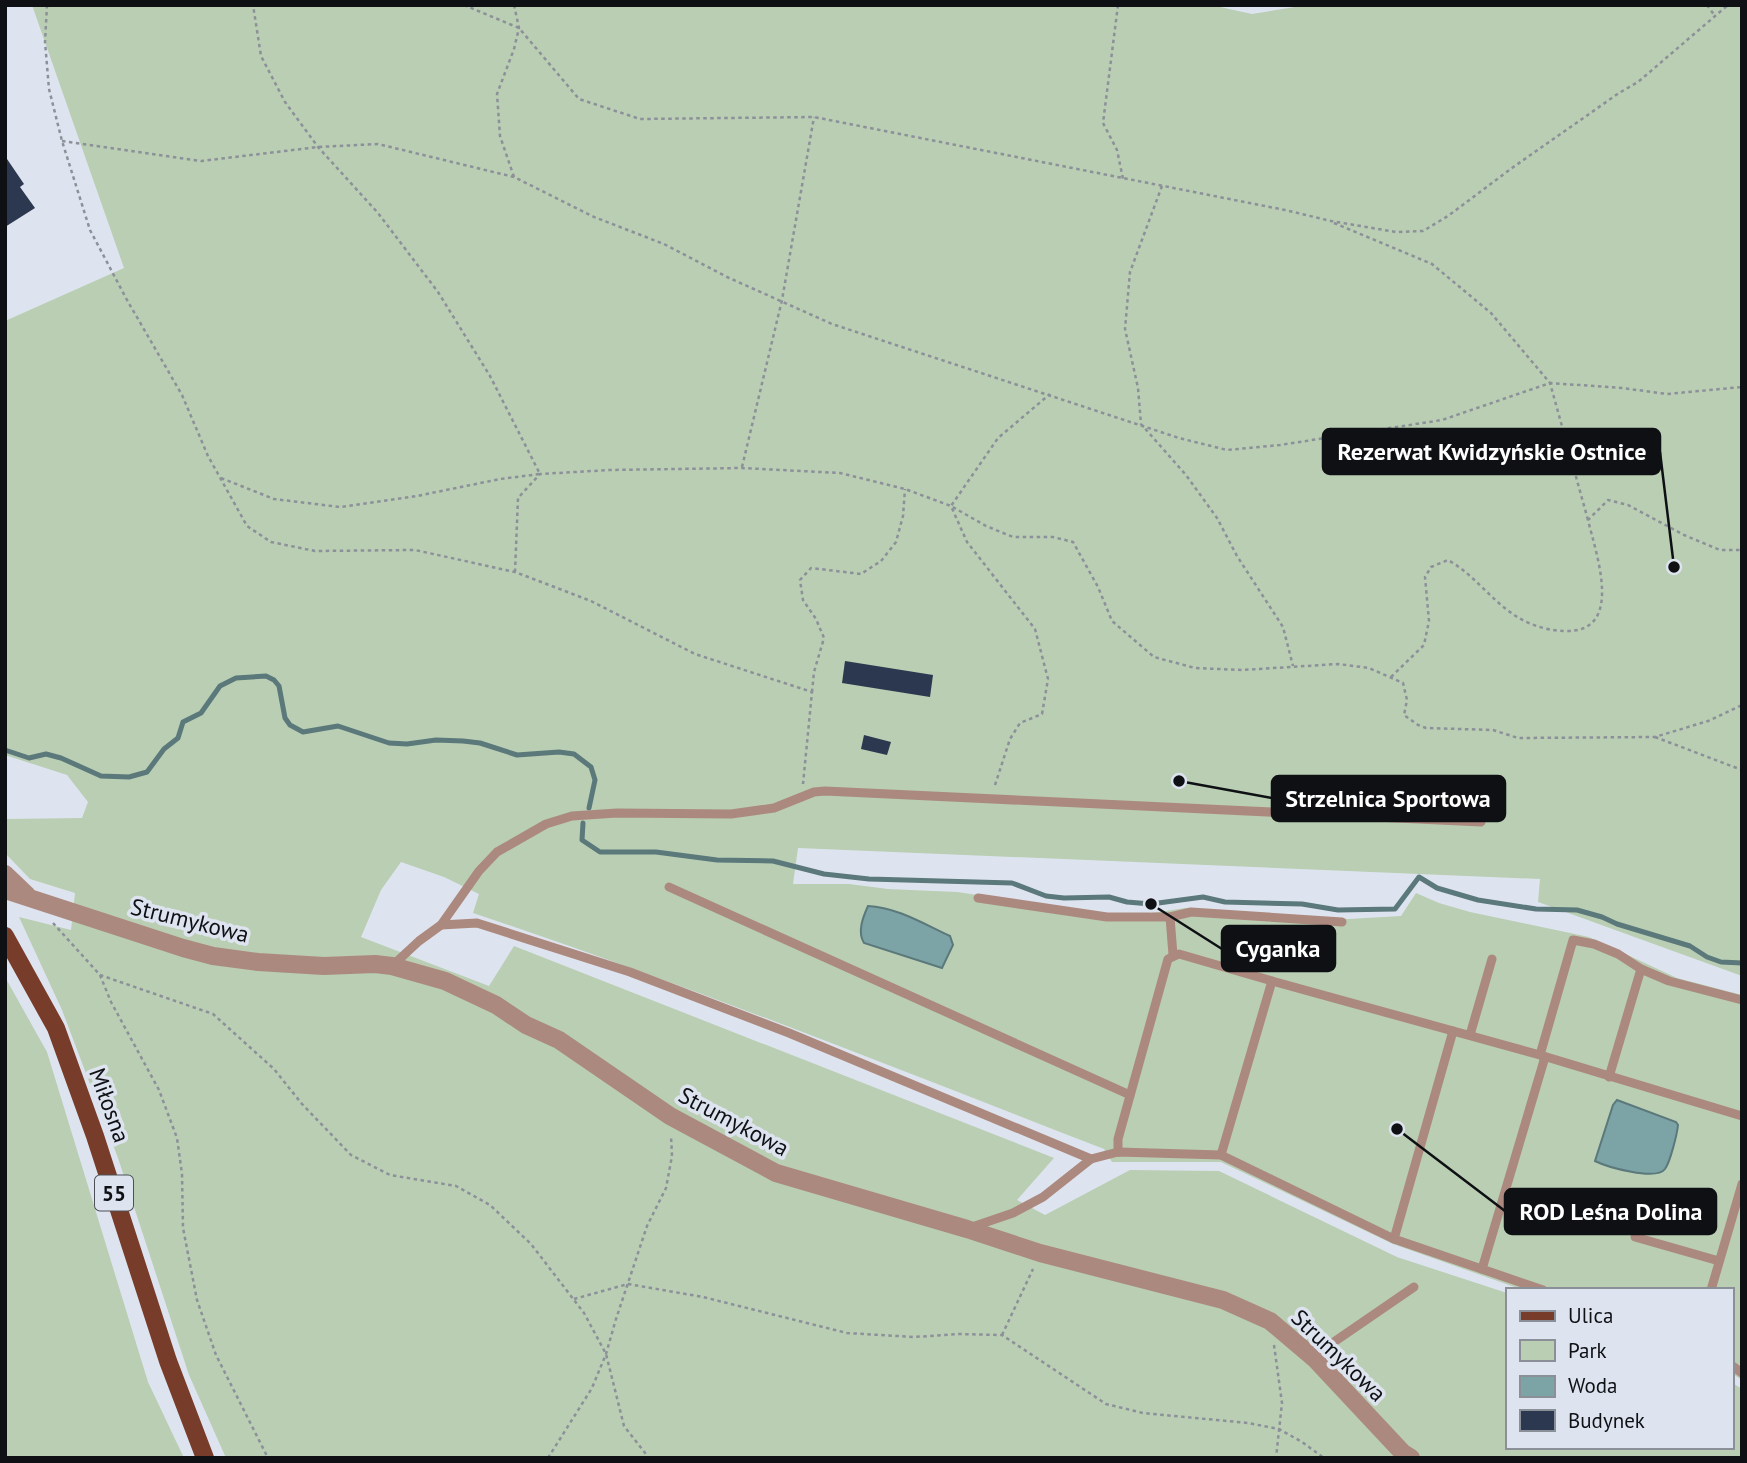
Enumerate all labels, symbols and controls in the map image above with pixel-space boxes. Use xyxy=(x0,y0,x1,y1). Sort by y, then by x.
callout: Rezerwat Kwidzyńskie Ostnice xyxy=(1323,429,1660,474)
text: Rezerwat Kwidzyńskie Ostnice xyxy=(1338,436,1646,467)
callout: Strzelnica Sportowa xyxy=(1272,776,1505,821)
text: Strzelnica Sportowa xyxy=(1285,783,1491,814)
street label: Strumykowa xyxy=(128,891,252,949)
callout: Cyganka xyxy=(1222,926,1335,971)
text: Cyganka xyxy=(1236,933,1320,964)
street label: Miłosna xyxy=(83,1064,137,1146)
street label: Strumykowa xyxy=(674,1080,794,1162)
road number: 55 xyxy=(95,1176,133,1210)
callout: ROD Leśna Dolina xyxy=(1505,1189,1716,1234)
text: ROD Leśna Dolina xyxy=(1520,1196,1702,1227)
legend xyxy=(1506,1288,1733,1449)
text: Ulica xyxy=(1568,1302,1613,1329)
street label: Strumykowa xyxy=(1285,1303,1393,1407)
text: Park xyxy=(1568,1337,1607,1364)
text: Woda xyxy=(1568,1372,1617,1399)
text: Budynek xyxy=(1568,1407,1645,1434)

